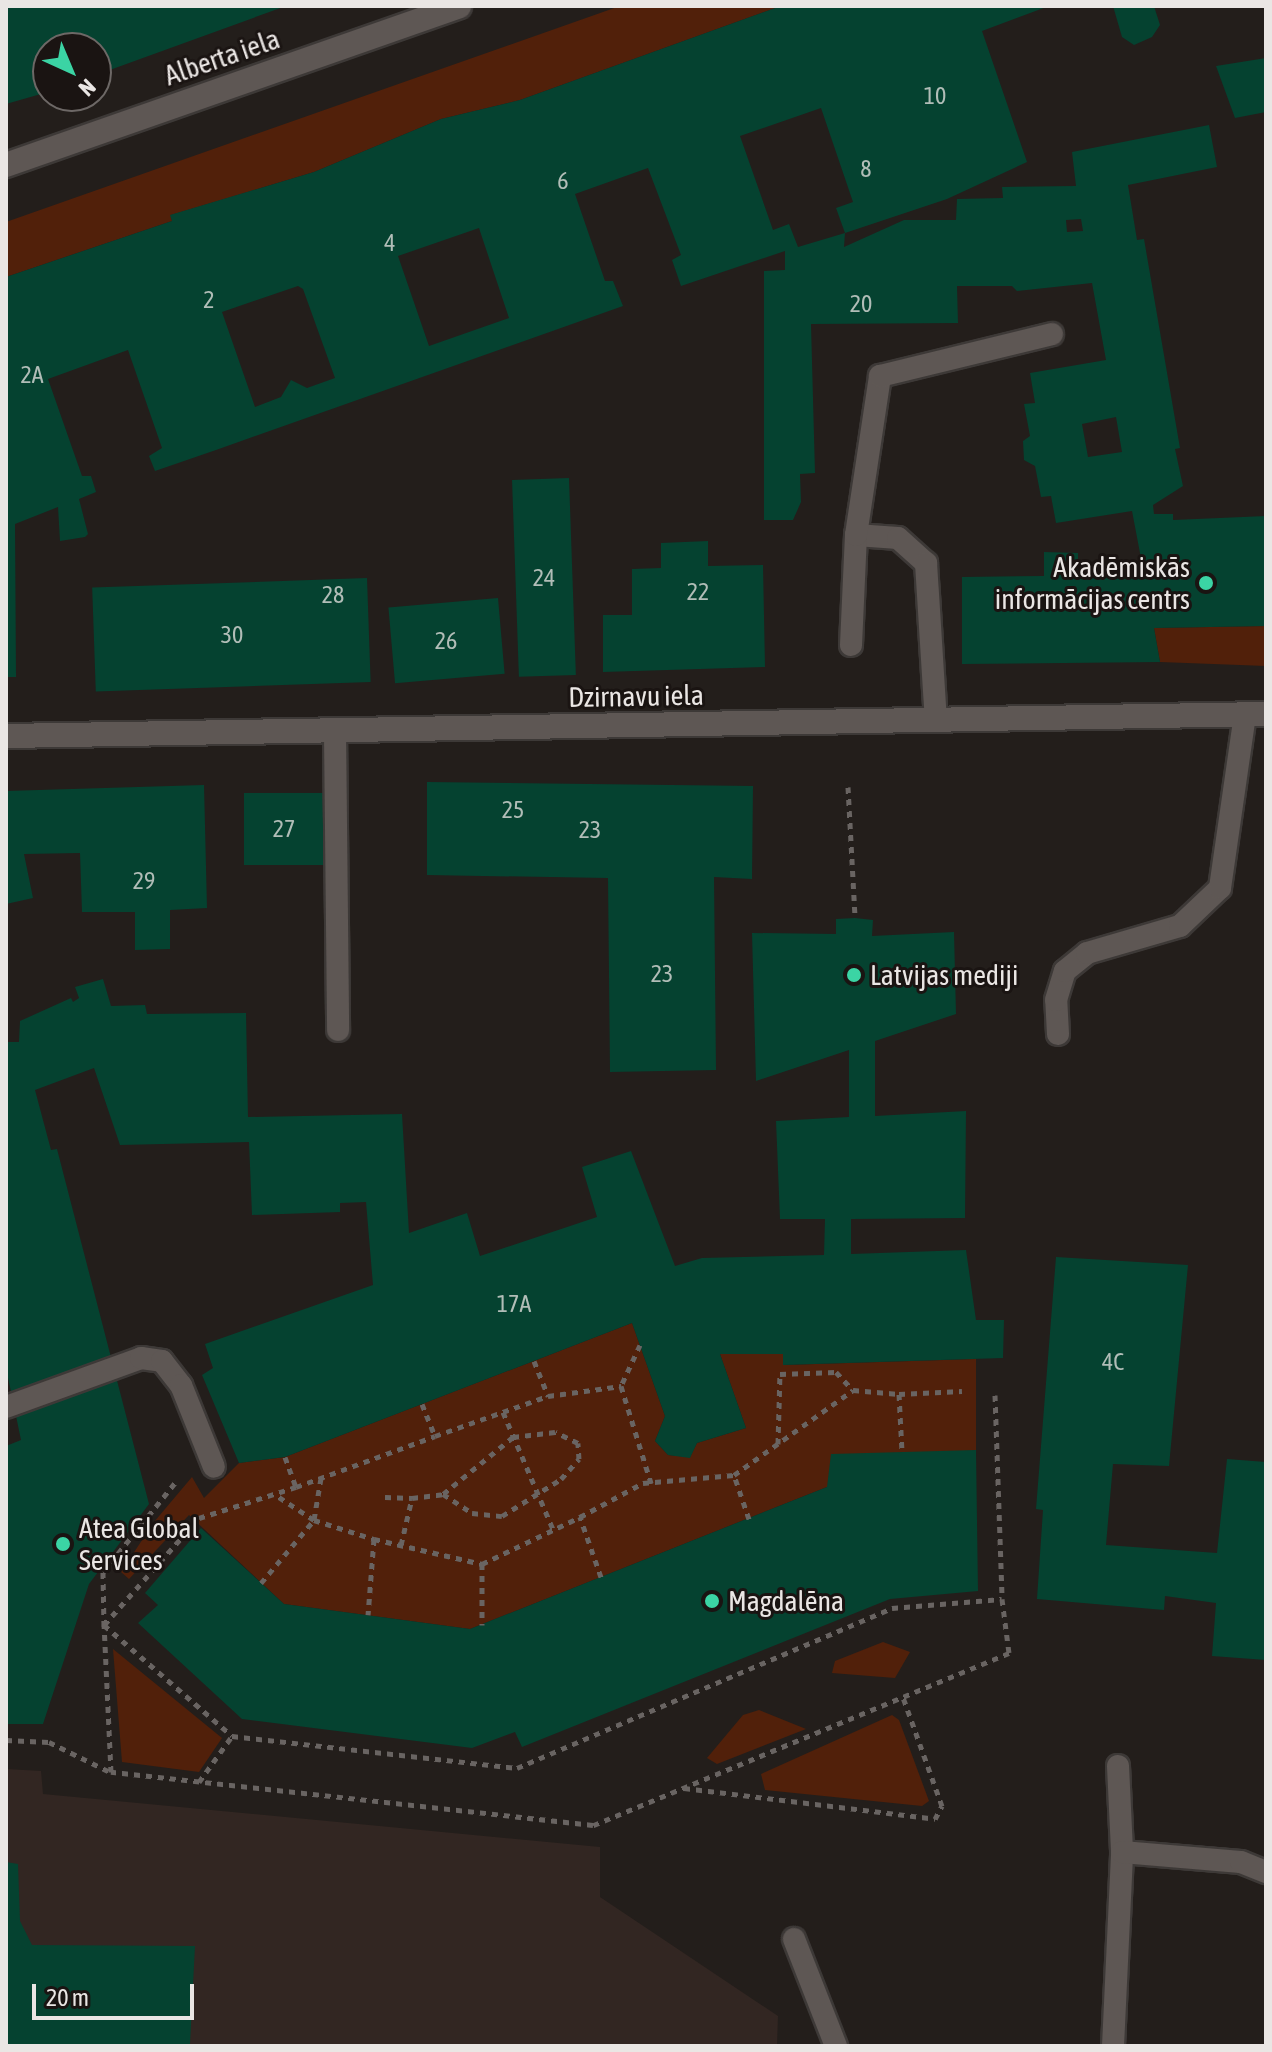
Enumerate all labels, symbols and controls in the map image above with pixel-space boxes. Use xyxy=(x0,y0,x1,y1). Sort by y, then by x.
street label: Alberta iela xyxy=(160,22,284,92)
north arrow xyxy=(32,32,112,112)
text: N xyxy=(74,74,101,102)
house number: 10 xyxy=(924,82,946,110)
house number: 8 xyxy=(860,155,872,183)
house number: 6 xyxy=(557,167,569,195)
house number: 4 xyxy=(384,229,396,257)
house number: 2 xyxy=(203,286,215,314)
house number: 20 xyxy=(850,290,872,318)
house number: 2A xyxy=(20,361,44,389)
place label: Akadēmiskās informācijas centrs xyxy=(995,550,1190,616)
house number: 24 xyxy=(533,564,555,592)
marker: Akadēmiskās informācijas centrs xyxy=(1197,574,1215,592)
house number: 22 xyxy=(687,578,709,606)
house number: 28 xyxy=(322,581,344,609)
house number: 30 xyxy=(221,621,243,649)
house number: 26 xyxy=(435,627,457,655)
street label: Dzirnavu iela xyxy=(568,678,704,714)
house number: 25 xyxy=(502,796,524,824)
house number: 27 xyxy=(273,815,295,843)
house number: 23 xyxy=(579,816,601,844)
house number: 29 xyxy=(133,867,155,895)
place label: Latvijas mediji xyxy=(870,958,1018,992)
house number: 23 xyxy=(651,960,673,988)
marker: Latvijas mediji xyxy=(845,966,863,984)
house number: 17A xyxy=(497,1290,531,1318)
house number: 4C xyxy=(1102,1348,1124,1376)
place label: Atea Global Services xyxy=(79,1511,199,1577)
marker: Atea Global Services xyxy=(54,1535,72,1553)
place label: Magdalēna xyxy=(728,1584,844,1618)
marker: Magdalēna xyxy=(703,1592,721,1610)
scale bar xyxy=(36,1968,198,2018)
text: 20 m xyxy=(46,1984,89,2011)

